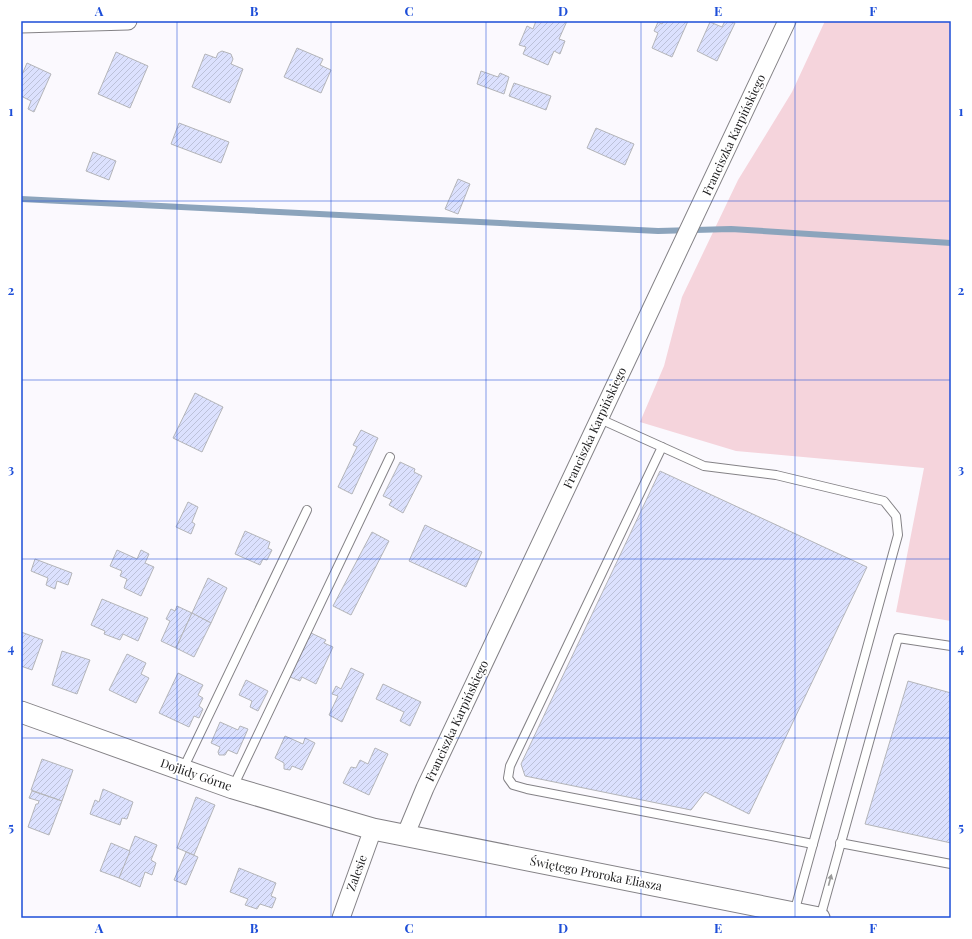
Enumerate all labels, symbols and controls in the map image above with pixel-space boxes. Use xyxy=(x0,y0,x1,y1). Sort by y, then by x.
text: A xyxy=(94,2,104,19)
text: B xyxy=(250,2,259,19)
text: C xyxy=(404,2,414,19)
text: D xyxy=(558,2,568,19)
text: E xyxy=(714,2,722,19)
text: F xyxy=(869,2,877,19)
street label: Franciszka Karpińskiego xyxy=(698,71,768,198)
text: 1 xyxy=(9,102,14,119)
text: 1 xyxy=(959,102,964,119)
text: 2 xyxy=(8,281,15,298)
text: 2 xyxy=(958,281,965,298)
street label: Franciszka Karpińskiego xyxy=(559,364,629,491)
text: 3 xyxy=(8,460,14,477)
text: 3 xyxy=(958,460,964,477)
text: 4 xyxy=(8,639,15,656)
text: 4 xyxy=(958,639,965,656)
street label: Franciszka Karpińskiego xyxy=(421,657,491,784)
street label: Dojlidy Górne xyxy=(158,754,234,794)
text: 5 xyxy=(8,818,14,835)
text: 5 xyxy=(958,818,964,835)
street label: Zalesie xyxy=(342,852,370,893)
street label: Świętego Proroka Eliasza xyxy=(529,852,664,894)
one-way arrow xyxy=(827,874,833,887)
text: A xyxy=(94,919,104,936)
text: B xyxy=(250,919,259,936)
text: C xyxy=(404,919,414,936)
text: D xyxy=(558,919,568,936)
text: E xyxy=(714,919,722,936)
text: F xyxy=(869,919,877,936)

